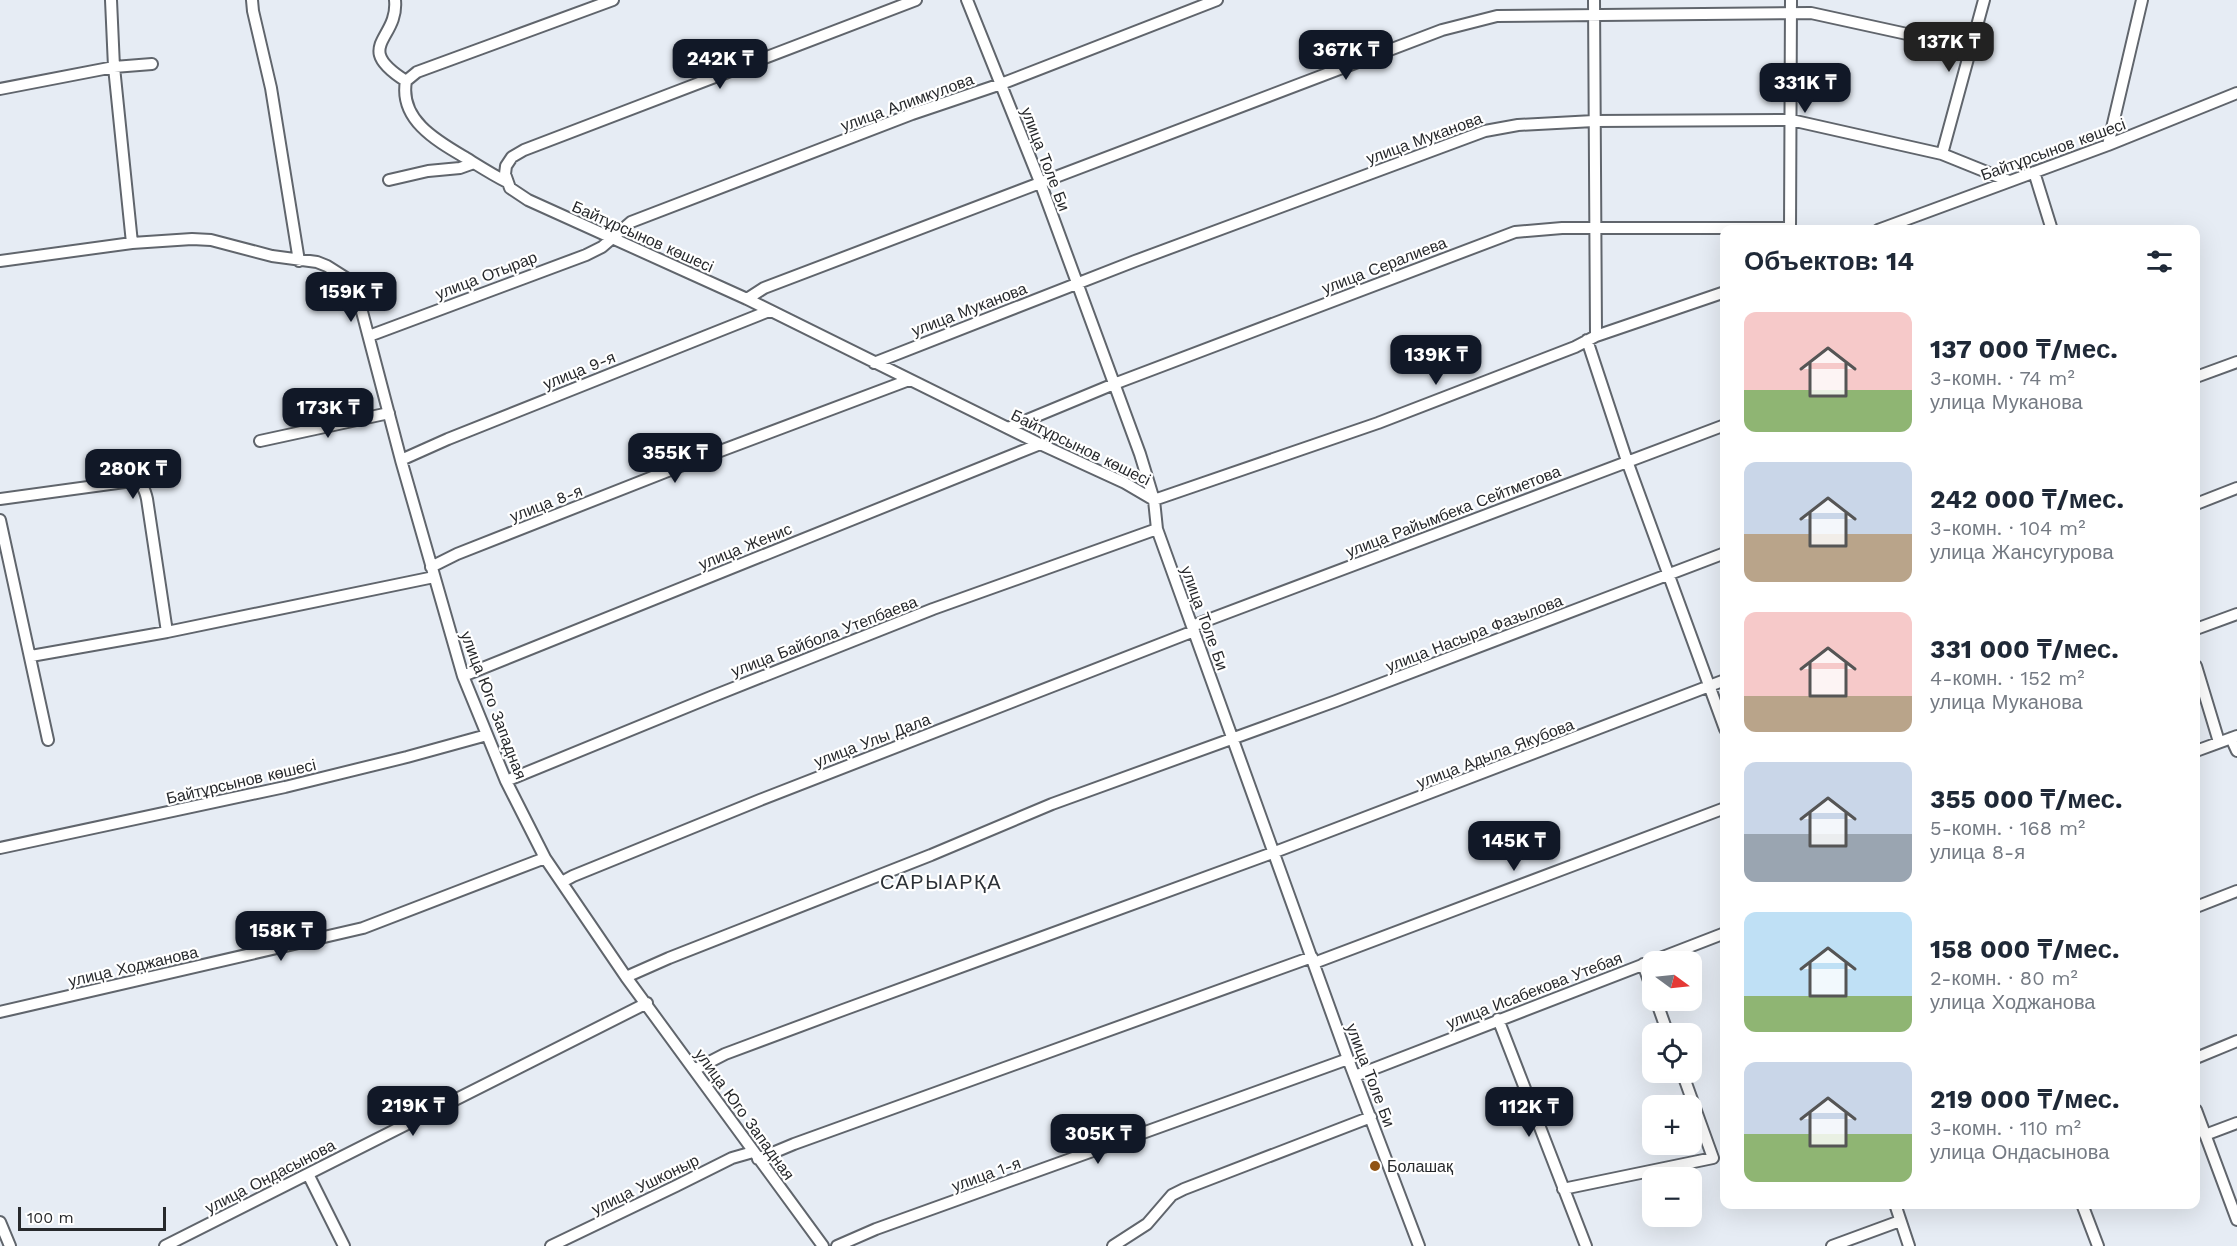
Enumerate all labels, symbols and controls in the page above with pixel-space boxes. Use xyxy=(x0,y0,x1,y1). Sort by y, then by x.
pin: 137K ₸ xyxy=(1900,22,1998,73)
text: 137K ₸ xyxy=(1918,29,1980,53)
pin: 367K ₸ xyxy=(1297,30,1395,81)
text: 367K ₸ xyxy=(1313,37,1379,61)
pin: 242K ₸ xyxy=(671,39,769,90)
text: 242K ₸ xyxy=(687,46,753,70)
pin: 331K ₸ xyxy=(1756,63,1854,114)
street label: улица Алимкулова xyxy=(838,70,976,135)
text: 331K ₸ xyxy=(1774,70,1836,94)
street label: улица Толе Би xyxy=(1017,105,1074,214)
street label: улица Муканова xyxy=(1364,109,1485,168)
street label: Байтұрсынов көшесі xyxy=(1978,114,2128,185)
street label: Байтұрсынов көшесі xyxy=(569,197,717,276)
street label: улица Сералиева xyxy=(1319,233,1449,298)
icon: filters xyxy=(2143,245,2176,278)
text: Объектов: 14 xyxy=(1744,246,1914,276)
street label: улица Отырар xyxy=(433,247,540,304)
pin: 159K ₸ xyxy=(302,272,400,323)
text: 159K ₸ xyxy=(320,279,383,303)
street label: улица Муканова xyxy=(909,279,1030,340)
text: 137 000 ₸/мес. xyxy=(1930,334,2118,364)
pin: 139K ₸ xyxy=(1387,335,1485,386)
icon: home xyxy=(1792,336,1864,408)
text: 139K ₸ xyxy=(1404,342,1468,366)
street label: улица 9-я xyxy=(540,347,618,394)
text: 3-комн. · 74 m² xyxy=(1930,366,2075,390)
pin: 173K ₸ xyxy=(279,388,377,439)
text: улица Муканова xyxy=(1930,390,2083,414)
text: 173K ₸ xyxy=(296,395,360,419)
street label: Байтұрсынов көшесі xyxy=(1008,405,1154,490)
pin: 355K ₸ xyxy=(626,433,724,484)
text: 355K ₸ xyxy=(642,440,708,464)
pin: 280K ₸ xyxy=(84,449,182,500)
text: 280K ₸ xyxy=(99,456,167,480)
street label: улица Райымбека Сейтметова xyxy=(1343,462,1563,561)
street label: улица 8-я xyxy=(507,481,585,526)
text: 242 000 ₸/мес. xyxy=(1930,484,2124,514)
icon: home xyxy=(1792,486,1864,558)
text: 3-комн. · 104 m² xyxy=(1930,516,2085,540)
street label: улица Женис xyxy=(696,519,795,574)
text: улица Жансугурова xyxy=(1930,540,2114,564)
street label: улица Толе Би xyxy=(1177,563,1232,673)
street label: улица Насыра Фазылова xyxy=(1383,591,1565,676)
street label: улица Байбола Утепбаева xyxy=(728,592,920,681)
street label: улица Юго Западная xyxy=(456,628,531,782)
text: 331 000 ₸/мес. xyxy=(1930,634,2119,664)
icon: home xyxy=(1792,636,1864,708)
text: 4-комн. · 152 m² xyxy=(1930,666,2085,690)
text: улица Муканова xyxy=(1930,690,2083,714)
street label: улица Улы Дала xyxy=(811,710,933,771)
street label: улица Адыла Якубова xyxy=(1414,715,1577,792)
street label: Байтұрсынов көшесі xyxy=(164,755,318,808)
text: 355 000 ₸/мес. xyxy=(1930,784,2123,814)
icon: home xyxy=(1792,786,1864,858)
text: 5-комн. · 168 m² xyxy=(1930,816,2085,840)
pin: 145K ₸ xyxy=(1465,821,1563,872)
text: 145K ₸ xyxy=(1482,828,1546,852)
text: улица 8-я xyxy=(1930,840,2025,864)
district label: САРЫАРҚА xyxy=(880,870,1002,894)
pin: 158K ₸ xyxy=(232,911,330,962)
text: 158K ₸ xyxy=(249,918,313,942)
text: 158 000 ₸/мес. xyxy=(1930,934,2120,964)
icon: home xyxy=(1792,936,1864,1008)
street label: улица Ходжанова xyxy=(66,942,200,991)
street label: улица Исабекова Утебая xyxy=(1444,948,1625,1033)
north arrow xyxy=(1642,951,1702,1011)
map controls xyxy=(1642,951,1702,1227)
text: 2-комн. · 80 m² xyxy=(1930,966,2078,990)
text: улица Ходжанова xyxy=(1930,990,2095,1014)
street label: улица Толе Би xyxy=(1342,1021,1399,1130)
button: locate xyxy=(1642,1023,1702,1083)
street label: улица Юго Западная xyxy=(691,1045,799,1184)
text: 219 000 ₸/мес. xyxy=(1930,1084,2120,1114)
pin: 219K ₸ xyxy=(364,1086,462,1137)
icon: home xyxy=(1792,1086,1864,1158)
pin: 112K ₸ xyxy=(1480,1087,1578,1138)
text: 219K ₸ xyxy=(381,1093,445,1117)
text: 112K ₸ xyxy=(1499,1094,1559,1118)
button: + xyxy=(1642,1095,1702,1155)
pin: 305K ₸ xyxy=(1049,1114,1147,1165)
text: 3-комн. · 110 m² xyxy=(1930,1116,2081,1140)
text: 305K ₸ xyxy=(1065,1121,1131,1145)
street label: улица Ондасынова xyxy=(202,1135,339,1217)
text: улица Ондасынова xyxy=(1930,1140,2109,1164)
street label: улица Ушконыр xyxy=(588,1150,702,1219)
street label: улица 1-я xyxy=(949,1153,1023,1196)
place label: Болашақ xyxy=(1387,1157,1454,1176)
marker: Болашақ xyxy=(1368,1159,1382,1173)
button: − xyxy=(1642,1167,1702,1227)
scale bar xyxy=(18,1204,166,1232)
text: 100 m xyxy=(27,1208,74,1227)

